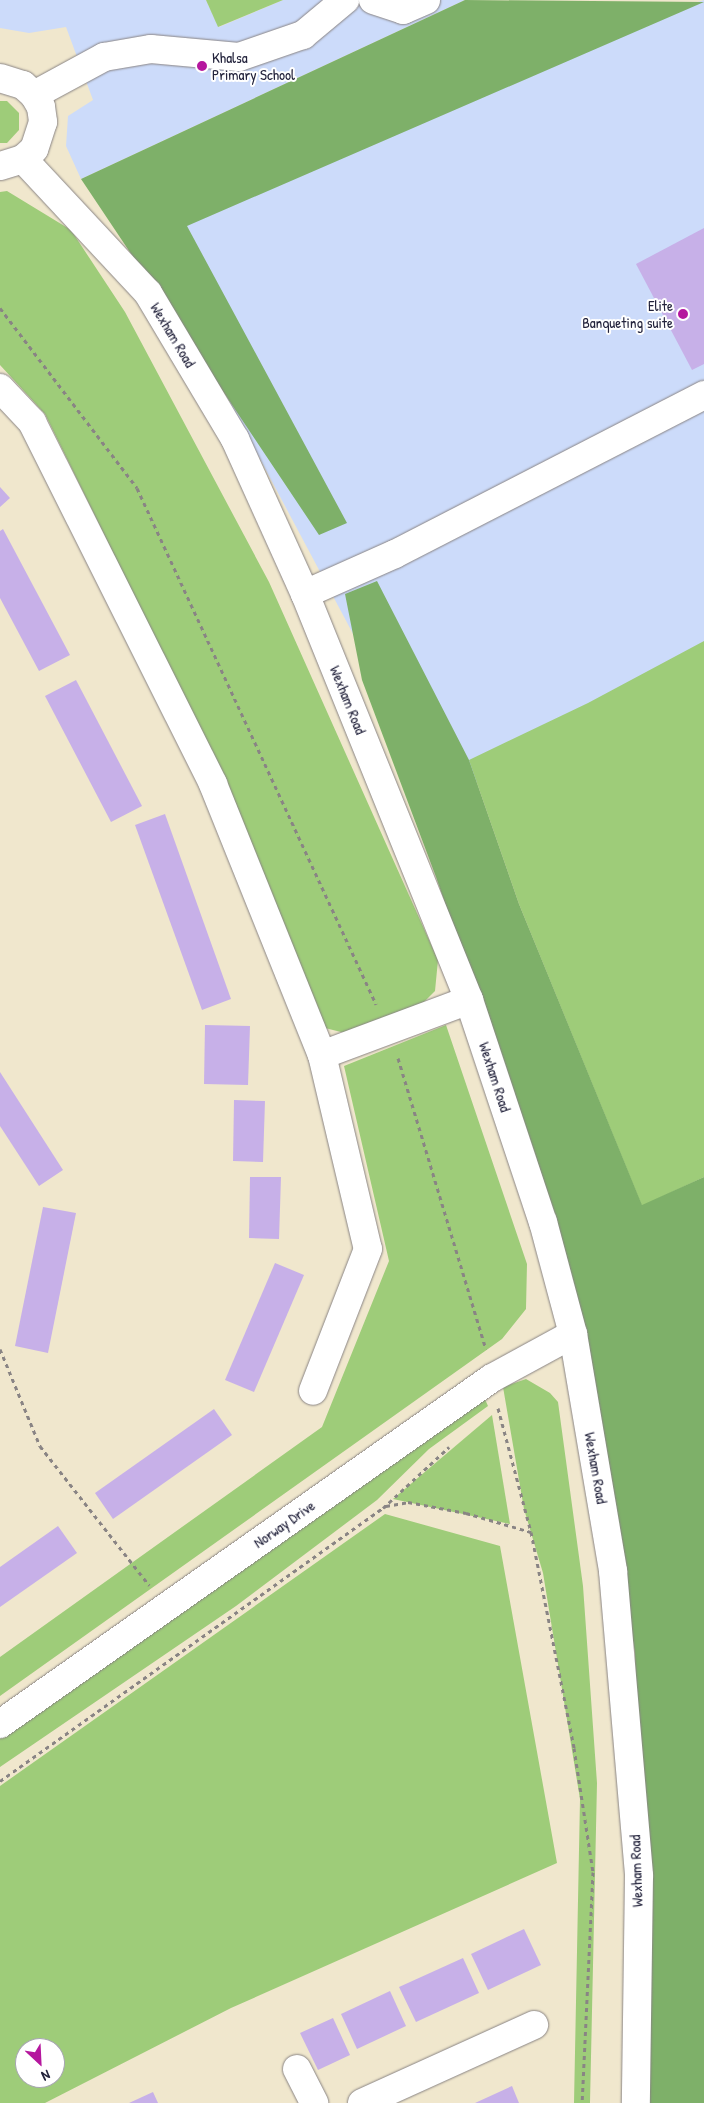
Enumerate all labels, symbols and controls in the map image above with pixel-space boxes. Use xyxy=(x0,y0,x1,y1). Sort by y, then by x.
place label: Khalsa Primary School xyxy=(212,48,295,83)
marker: Khalsa Primary School xyxy=(196,60,208,72)
place label: Elite Banqueting suite xyxy=(582,296,673,331)
street label: Wexham Road xyxy=(147,299,199,371)
marker: Elite Banqueting suite xyxy=(677,308,689,320)
street label: Wexham Road xyxy=(326,663,370,737)
street label: Wexham Road xyxy=(475,1040,515,1114)
street label: Wexham Road xyxy=(581,1431,611,1505)
street label: Norway Drive xyxy=(250,1496,318,1552)
street label: Wexham Road xyxy=(626,1835,646,1907)
north arrow xyxy=(15,2038,65,2088)
text: N xyxy=(39,2066,54,2086)

